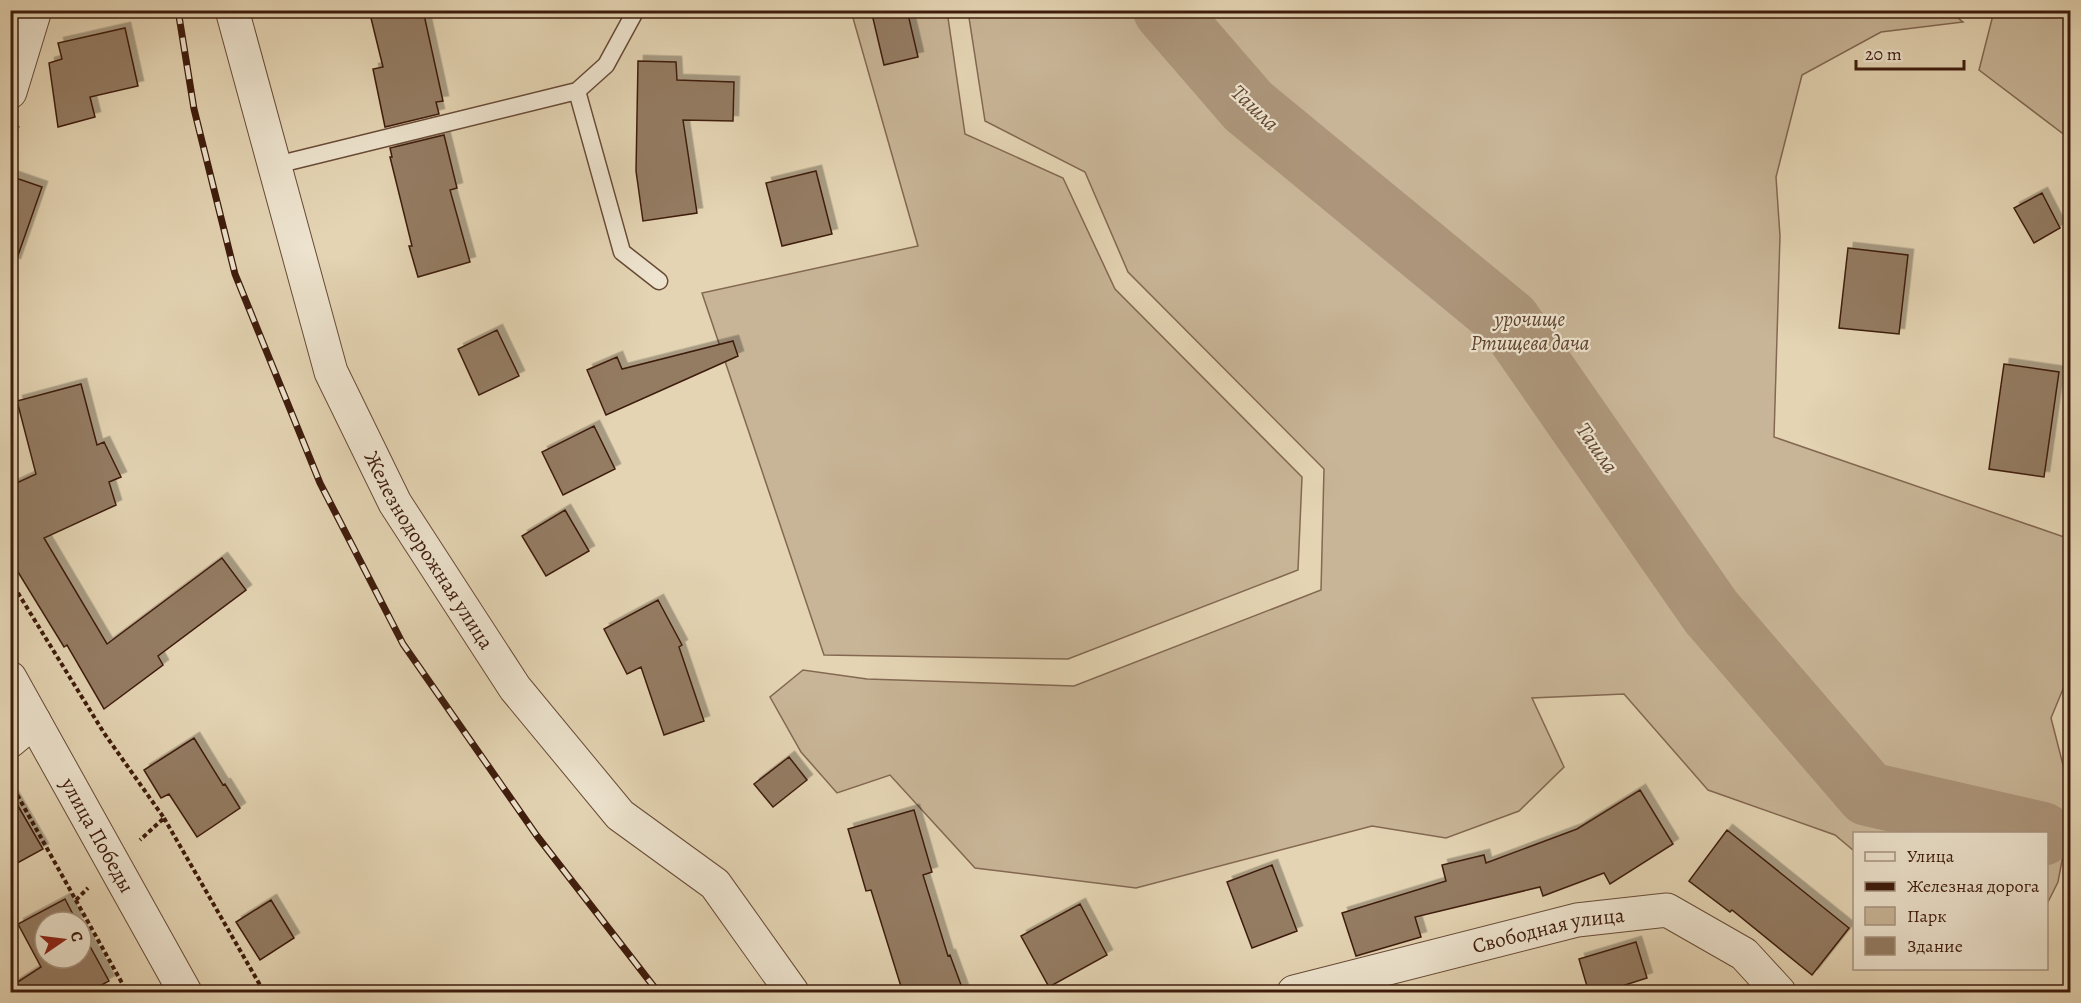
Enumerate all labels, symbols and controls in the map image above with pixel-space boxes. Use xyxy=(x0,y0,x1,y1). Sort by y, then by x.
scale bar xyxy=(1856,33,1964,71)
text: 20 m xyxy=(1865,42,1902,66)
water label: Ташла xyxy=(1224,78,1286,138)
park label: урочище Ртищева дача xyxy=(1470,305,1590,357)
water label: Ташла xyxy=(1569,417,1625,479)
street label: Железнодорожная улица xyxy=(358,446,500,655)
street label: улица Победы xyxy=(54,772,141,898)
legend xyxy=(1853,832,2048,970)
text: Улица xyxy=(1907,844,1955,868)
text: Железная дорога xyxy=(1907,874,2040,898)
street label: Свободная улица xyxy=(1469,901,1626,960)
text: Парк xyxy=(1907,904,1947,928)
north arrow xyxy=(33,910,93,970)
text: С xyxy=(65,929,88,944)
text: Здание xyxy=(1907,934,1963,958)

